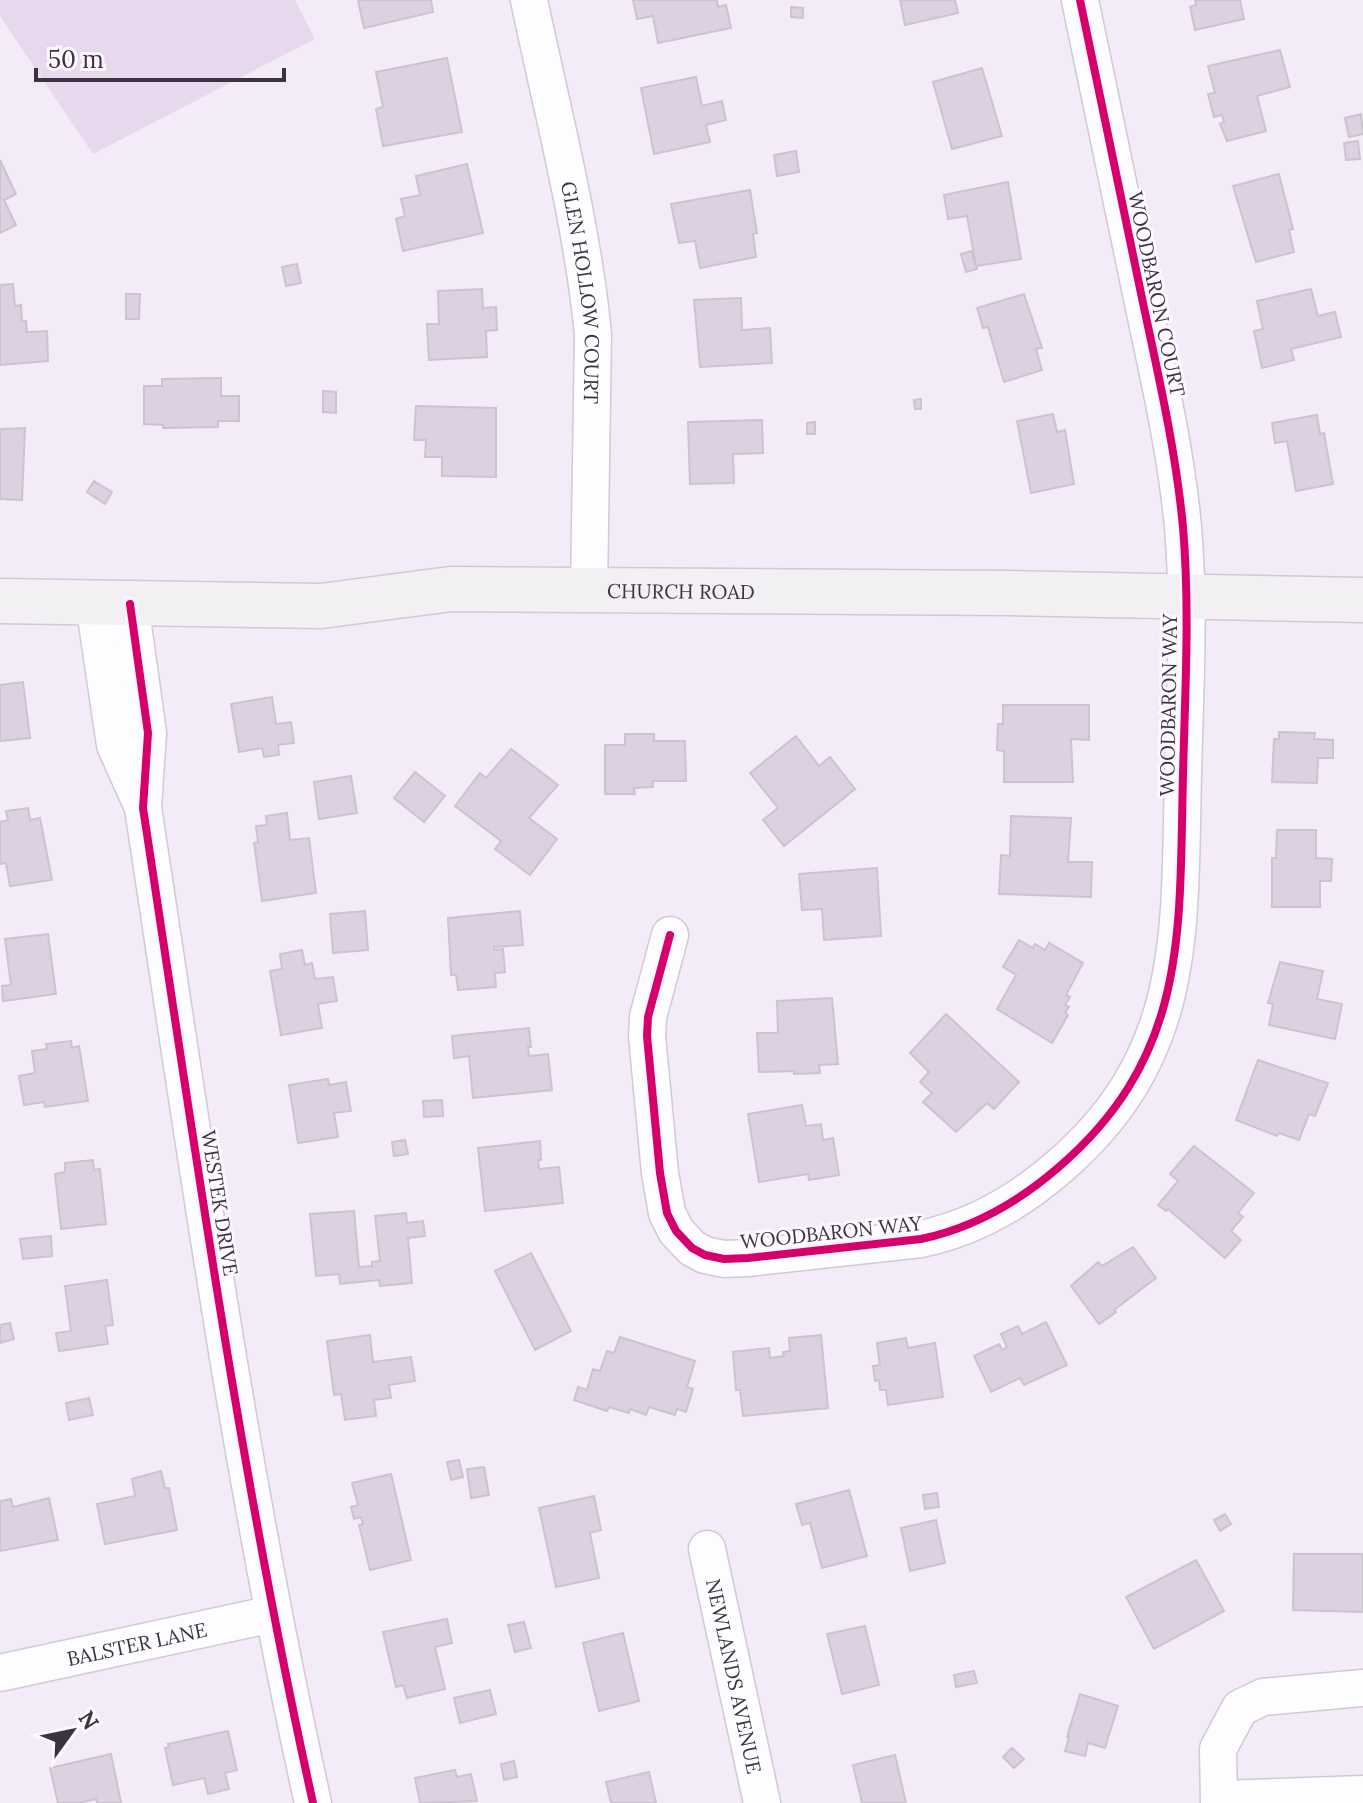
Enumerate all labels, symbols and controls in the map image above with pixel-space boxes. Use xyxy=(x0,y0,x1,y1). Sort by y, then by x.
scale bar xyxy=(36,32,284,82)
text: 50 m xyxy=(48,44,104,75)
street label: GLEN HOLLOW COURT xyxy=(556,179,606,404)
street label: WOODBARON COURT xyxy=(1123,189,1191,399)
street label: CHURCH ROAD xyxy=(607,578,755,604)
street label: WOODBARON WAY xyxy=(1154,613,1182,796)
street label: WESTEK DRIVE xyxy=(196,1128,244,1278)
street label: WOODBARON WAY xyxy=(739,1210,923,1254)
street label: NEWLANDS AVENUE xyxy=(701,1576,768,1776)
street label: BALSTER LANE xyxy=(65,1616,209,1671)
north arrow xyxy=(32,1691,112,1771)
text: N xyxy=(72,1705,105,1735)

